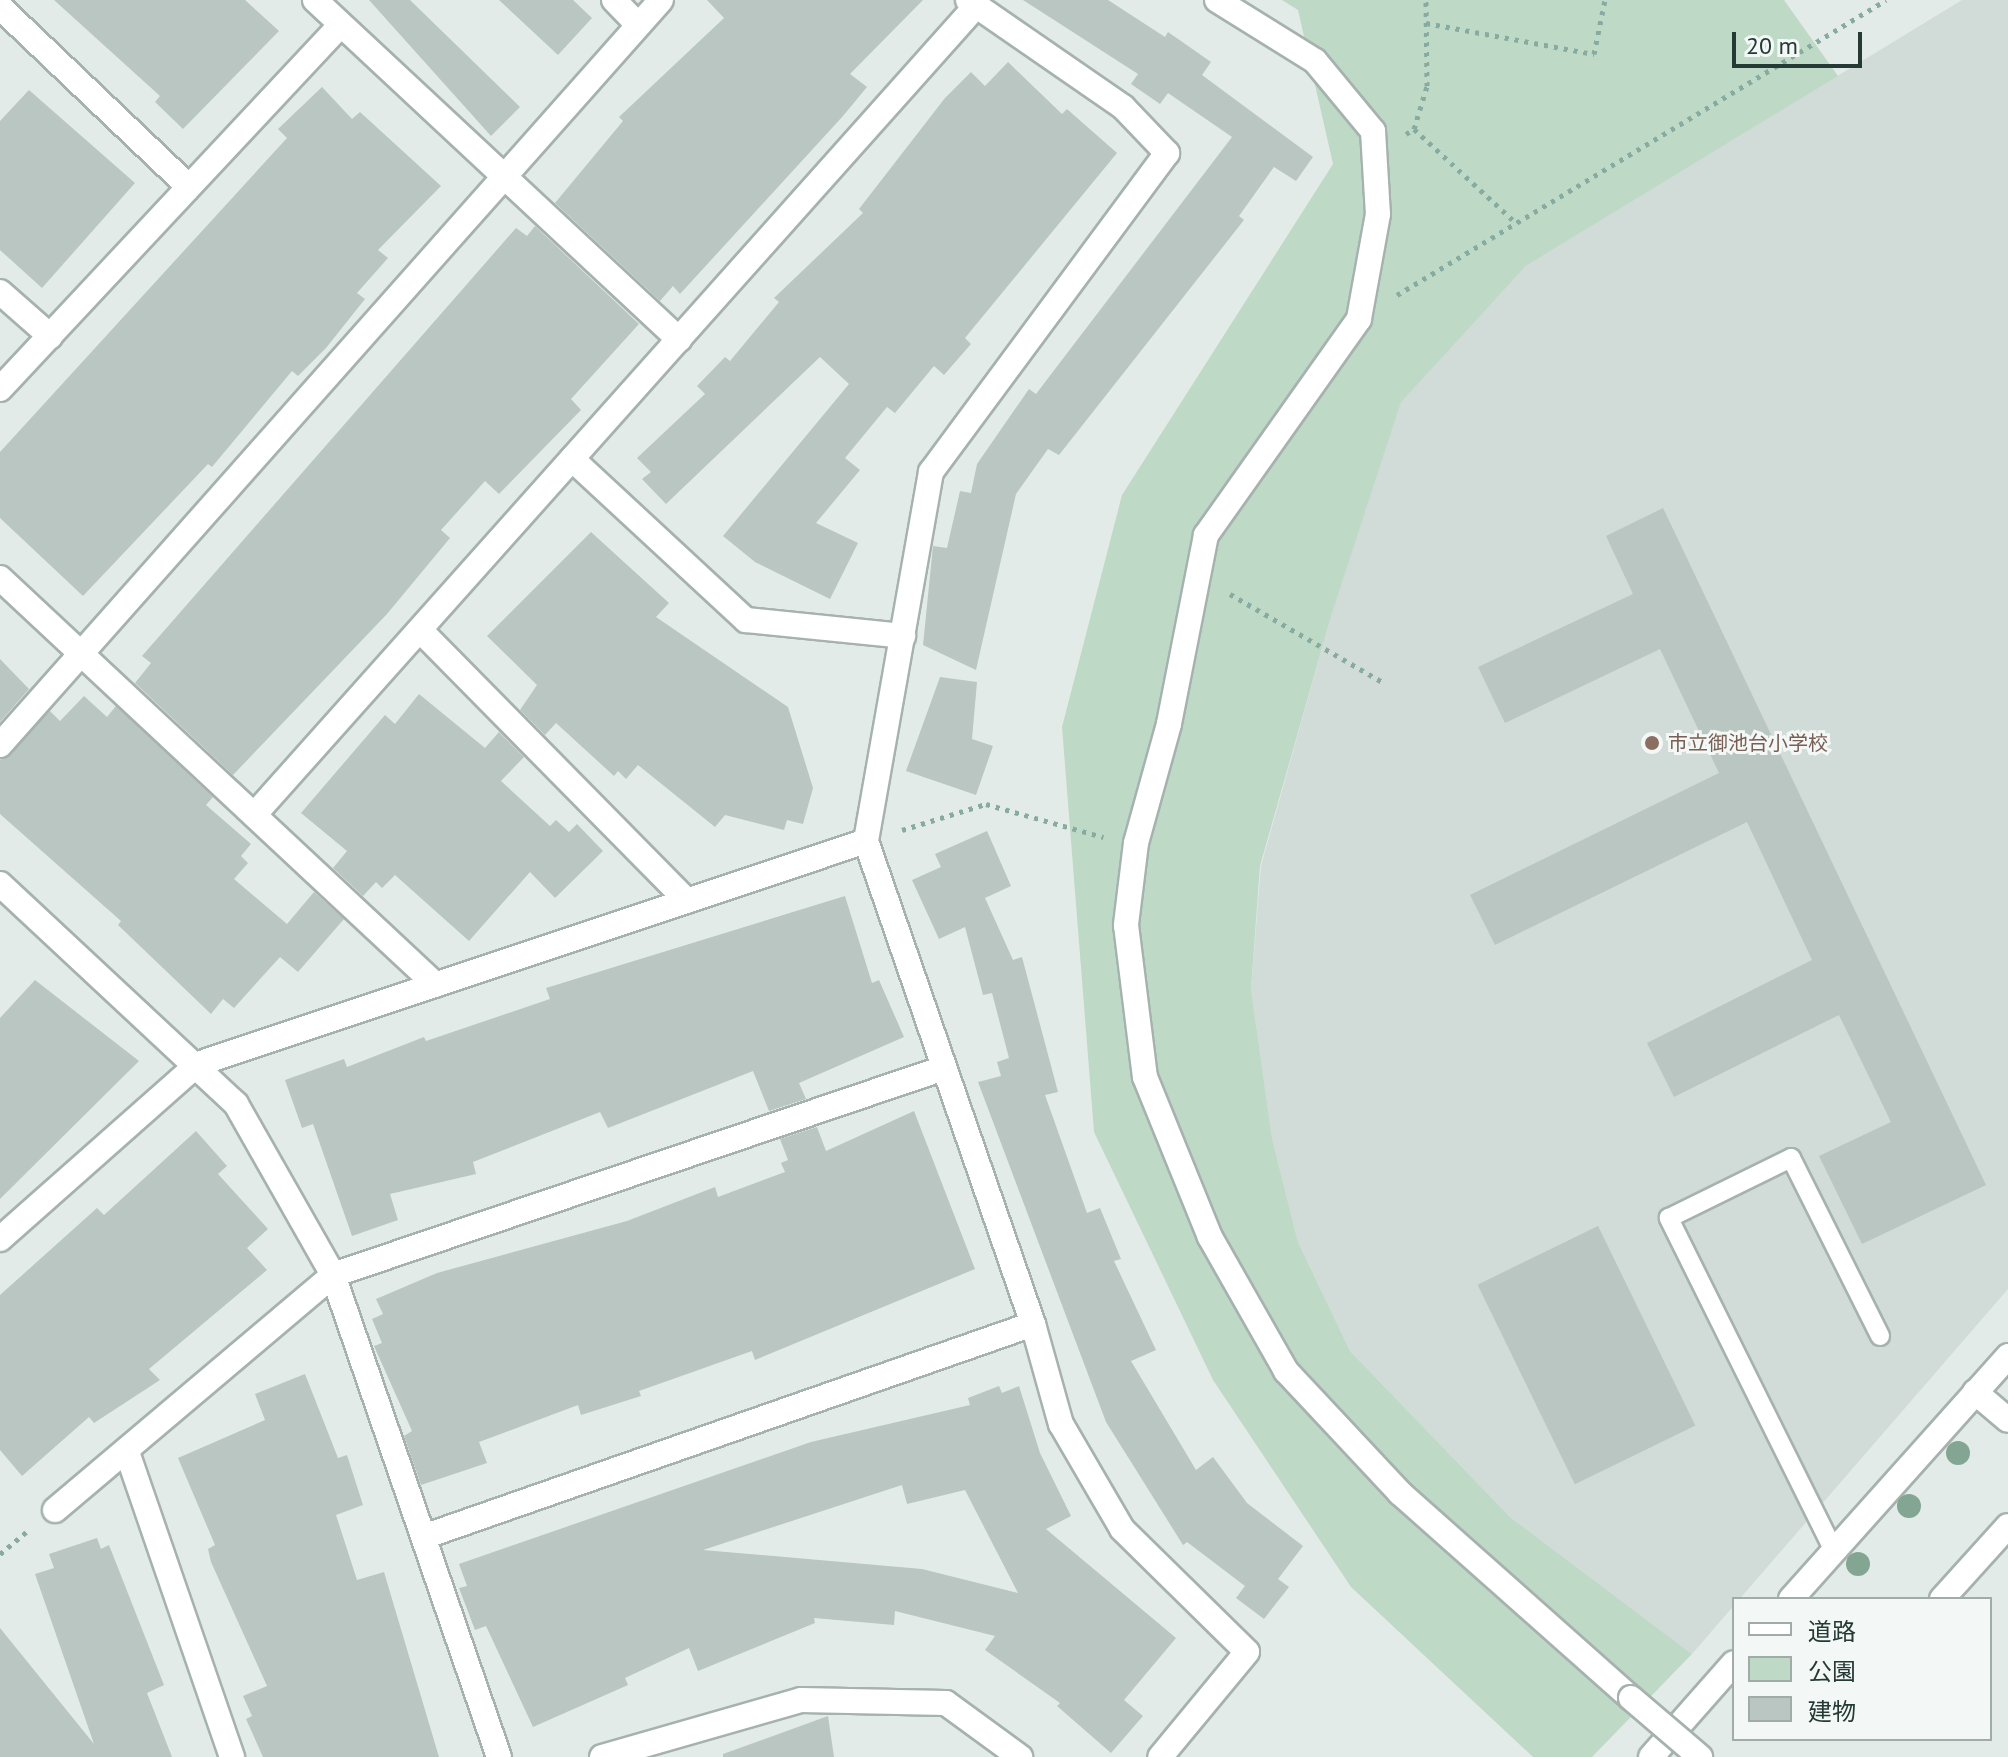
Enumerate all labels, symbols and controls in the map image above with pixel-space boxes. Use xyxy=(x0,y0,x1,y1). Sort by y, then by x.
scale bar xyxy=(1736,16,1866,66)
text: 20 m xyxy=(1746,30,1798,61)
place label: 市立御池台小学校 xyxy=(1668,731,1828,755)
marker: 市立御池台小学校 xyxy=(1643,734,1661,752)
legend xyxy=(1732,1597,1992,1741)
text: 道路 xyxy=(1808,1616,1856,1647)
text: 公園 xyxy=(1808,1656,1856,1687)
text: 建物 xyxy=(1808,1696,1856,1727)

